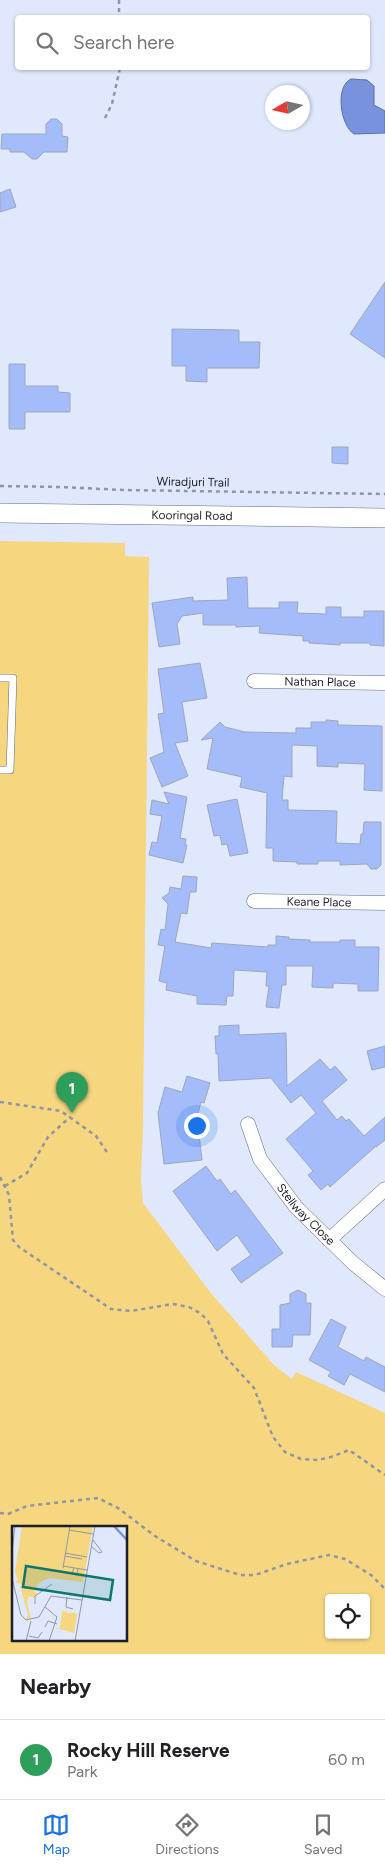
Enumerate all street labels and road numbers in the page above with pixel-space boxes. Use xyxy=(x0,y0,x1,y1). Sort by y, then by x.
street label: Wiradjuri Trail xyxy=(156,474,230,490)
street label: Kooringal Road xyxy=(151,508,233,523)
street label: Nathan Place xyxy=(284,674,356,690)
street label: Keane Place xyxy=(286,894,352,909)
street label: Stellway Close xyxy=(274,1181,338,1248)

